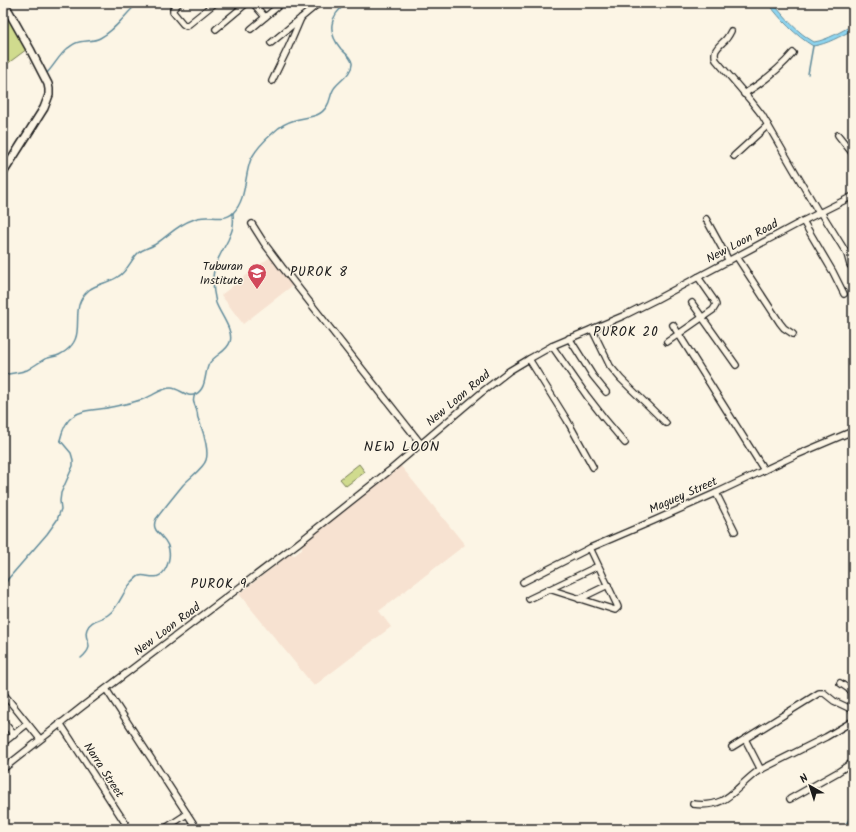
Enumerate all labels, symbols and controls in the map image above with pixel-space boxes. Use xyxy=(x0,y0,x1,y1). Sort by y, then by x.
street label: New Loon Road xyxy=(703,214,783,268)
place label: Tuburan Institute xyxy=(200,257,244,290)
school or university icon: Tuburan Institute xyxy=(246,262,268,290)
district label: PUROK 8 xyxy=(290,262,348,283)
district label: PUROK 20 xyxy=(593,322,659,343)
street label: New Loon Road xyxy=(422,365,496,431)
district label: NEW LOON xyxy=(364,436,440,458)
street label: Maguey Street xyxy=(646,472,721,519)
district label: PUROK 9 xyxy=(191,574,247,595)
street label: New Loon Road xyxy=(130,597,205,661)
street label: Narra Street xyxy=(79,739,129,802)
north arrow xyxy=(790,766,830,806)
text: N xyxy=(796,770,813,788)

